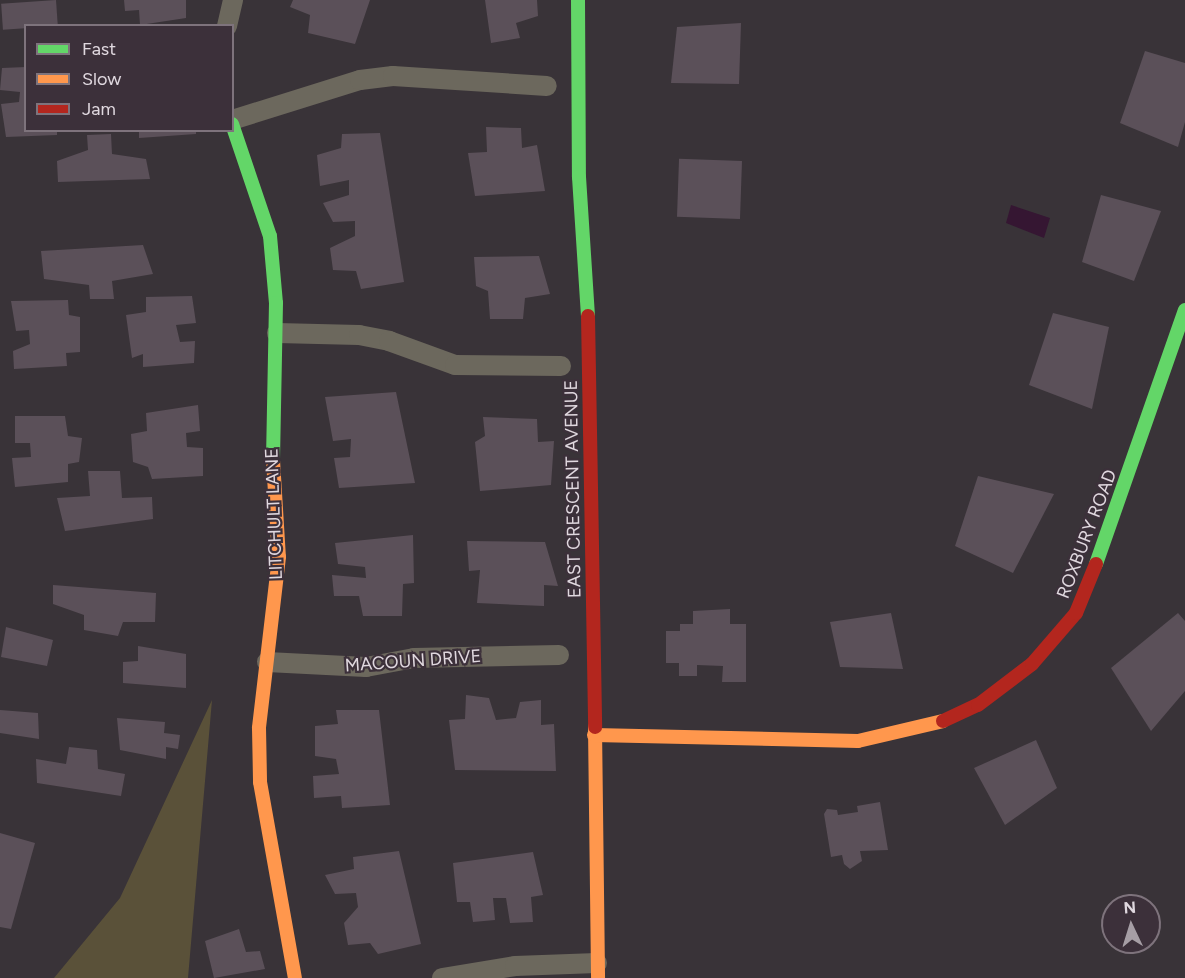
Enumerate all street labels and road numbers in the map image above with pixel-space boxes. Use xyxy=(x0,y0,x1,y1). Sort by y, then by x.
street label: EAST CRESCENT AVENUE xyxy=(560,380,586,598)
street label: LITCHULT LANE xyxy=(261,448,287,580)
street label: ROXBURY ROAD xyxy=(1052,466,1122,602)
street label: MACOUN DRIVE xyxy=(344,645,482,677)

